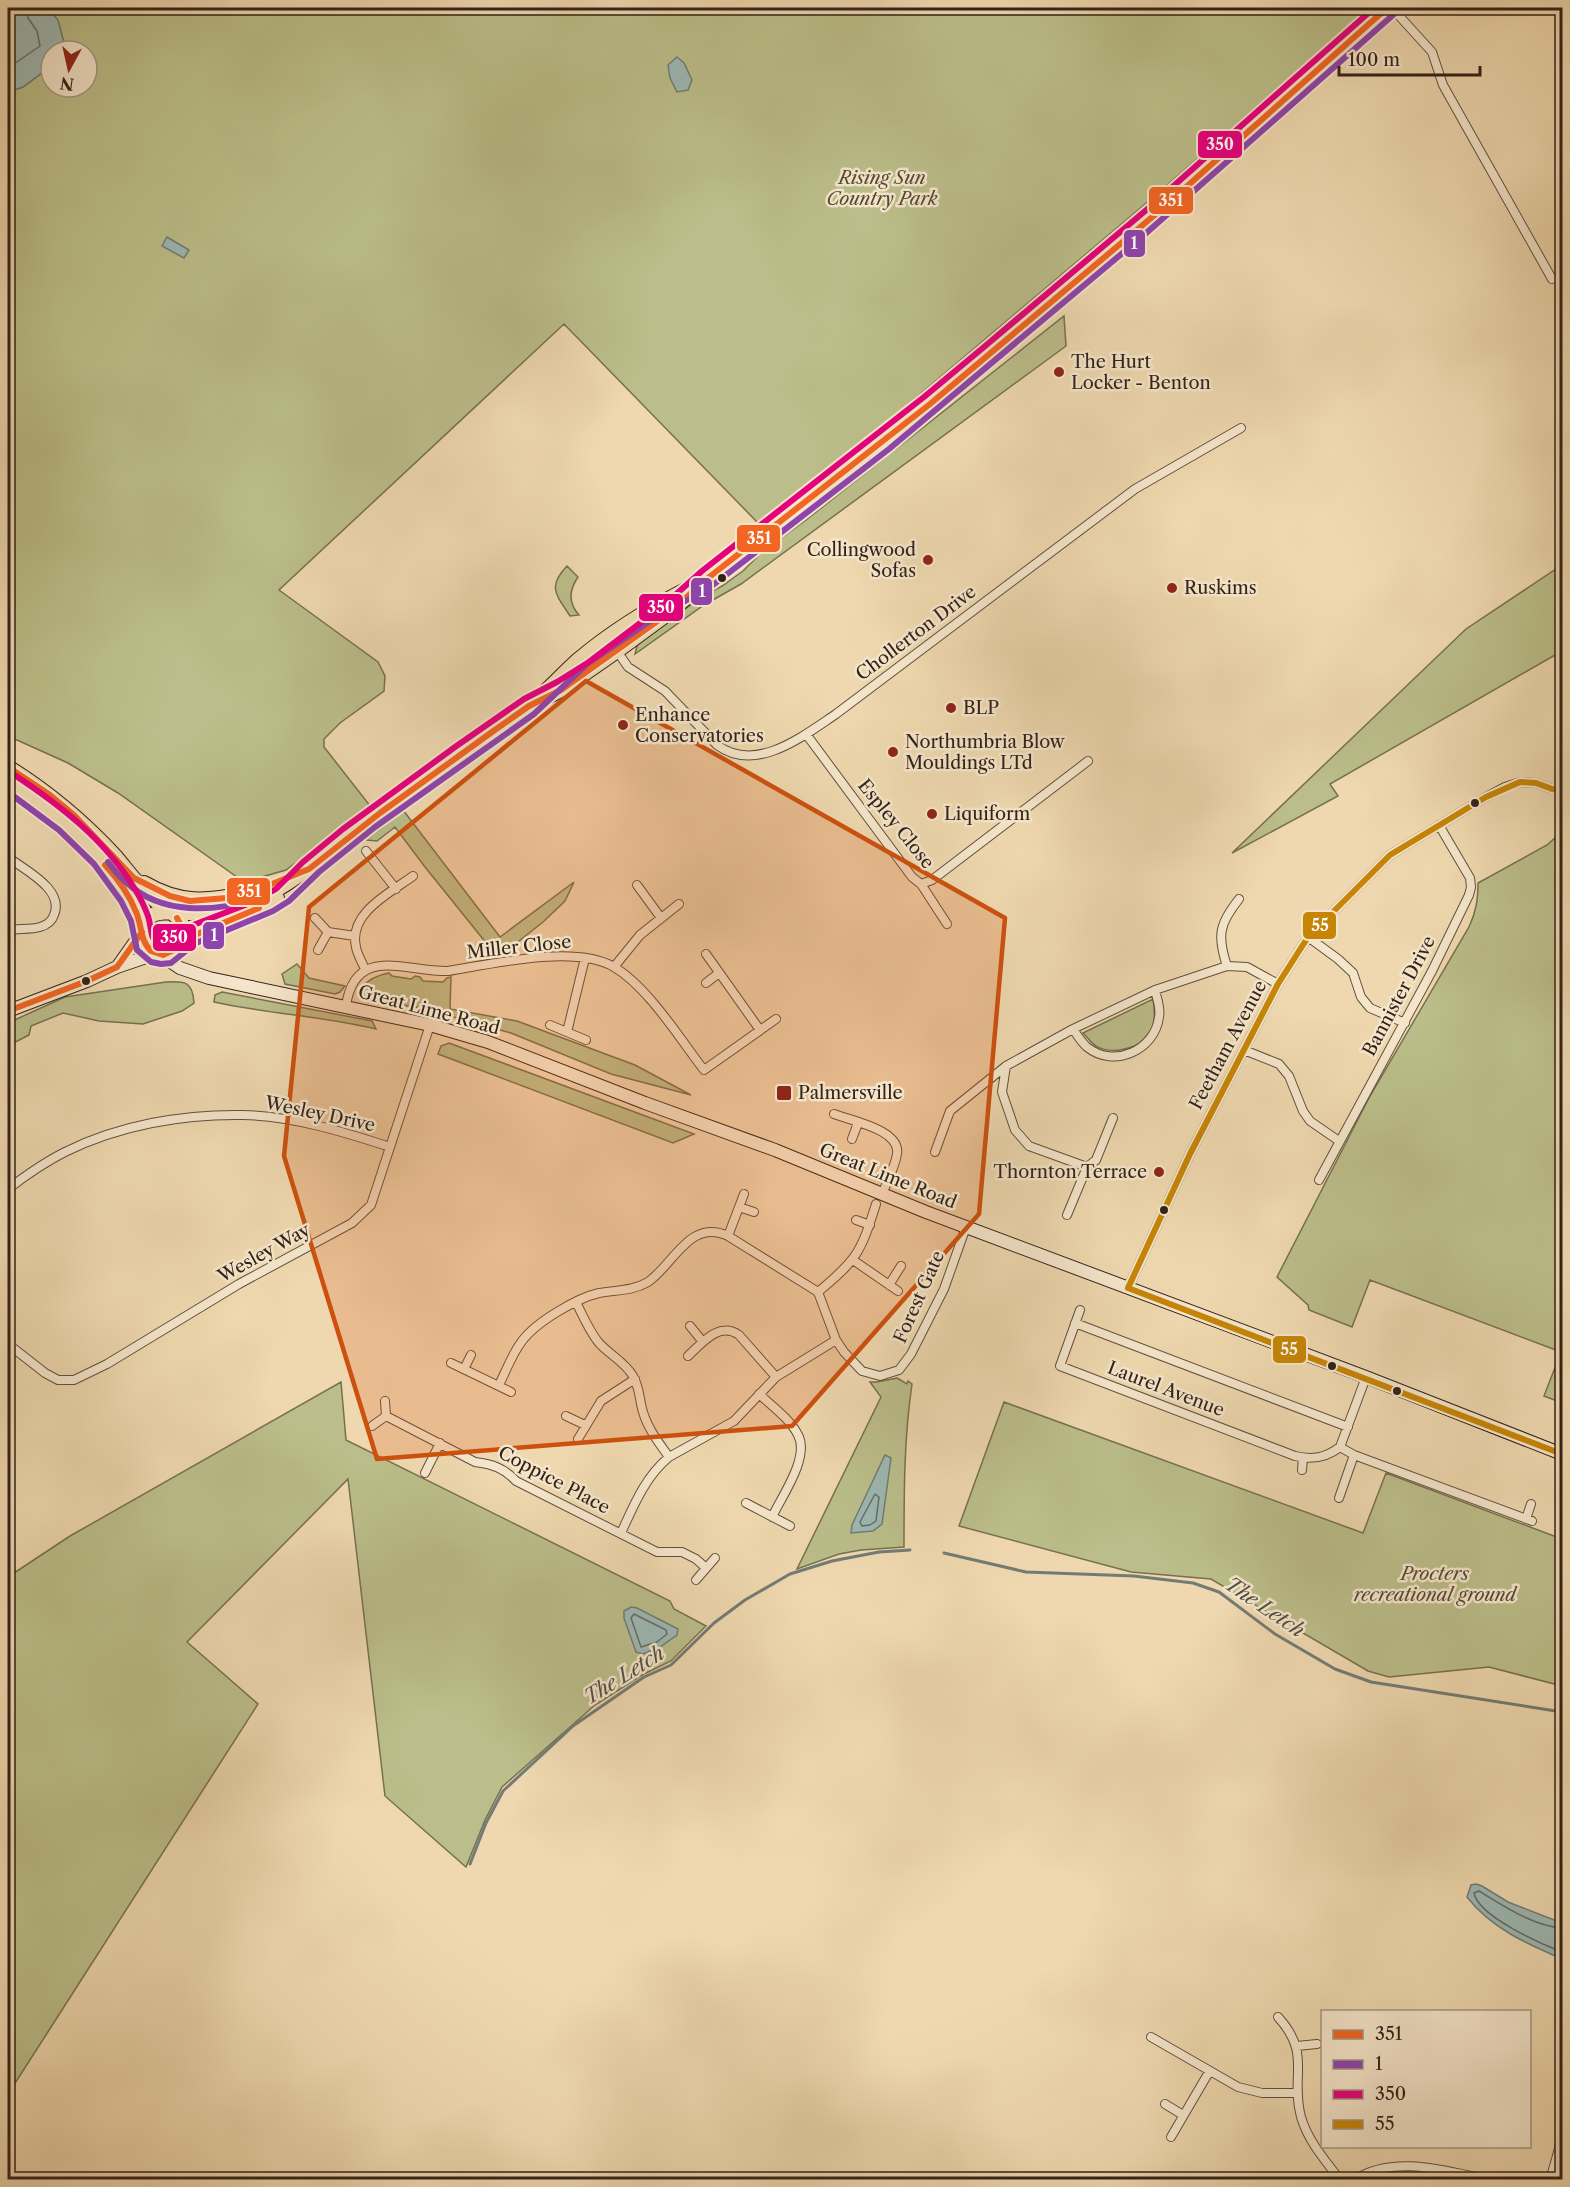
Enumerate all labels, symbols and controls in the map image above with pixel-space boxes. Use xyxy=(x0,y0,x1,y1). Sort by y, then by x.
north arrow xyxy=(39,39,99,99)
scale bar xyxy=(1339,39,1480,77)
text: 100 m xyxy=(1348,49,1400,71)
text: N xyxy=(59,73,75,95)
line badge: 350 xyxy=(1197,130,1243,159)
text: 350 xyxy=(1206,134,1234,154)
park label: Rising Sun Country Park xyxy=(826,167,938,210)
line badge: 351 xyxy=(1148,186,1194,215)
text: 351 xyxy=(1158,190,1184,210)
line badge: 1 xyxy=(1123,229,1146,258)
text: 1 xyxy=(1130,233,1138,253)
place label: The Hurt Locker - Benton xyxy=(1071,351,1211,394)
marker: The Hurt Locker - Benton xyxy=(1052,365,1066,379)
line badge: 351 xyxy=(736,524,781,553)
text: 351 xyxy=(746,528,772,548)
place label: Collingwood Sofas xyxy=(807,539,916,582)
marker: Collingwood Sofas xyxy=(921,553,935,567)
unlabelled marker xyxy=(716,572,728,584)
line badge: 1 xyxy=(690,577,713,606)
place label: Ruskims xyxy=(1184,577,1257,599)
text: 1 xyxy=(698,581,706,601)
street label: Chollerton Drive xyxy=(852,581,980,685)
marker: Ruskims xyxy=(1165,581,1179,595)
line badge: 350 xyxy=(638,593,684,622)
text: 350 xyxy=(647,597,675,617)
place label: BLP xyxy=(963,697,999,719)
marker: BLP xyxy=(944,701,958,715)
place label: Enhance Conservatories xyxy=(635,704,764,747)
marker: Enhance Conservatories xyxy=(616,718,630,732)
place label: Northumbria Blow Mouldings LTd xyxy=(905,731,1066,774)
marker: Northumbria Blow Mouldings LTd xyxy=(886,745,900,759)
street label: Espley Close xyxy=(853,775,939,873)
unlabelled marker xyxy=(1469,797,1481,809)
place label: Liquiform xyxy=(944,803,1031,825)
marker: Liquiform xyxy=(925,807,939,821)
line badge: 351 xyxy=(226,877,271,906)
text: 351 xyxy=(236,881,262,901)
line badge: 55 xyxy=(1302,911,1337,940)
text: 55 xyxy=(1311,915,1329,935)
line badge: 1 xyxy=(202,921,225,950)
line badge: 350 xyxy=(152,923,197,952)
text: 1 xyxy=(210,925,218,945)
text: 350 xyxy=(160,927,188,947)
street label: Miller Close xyxy=(466,931,572,963)
street label: Bannister Drive xyxy=(1358,932,1440,1060)
unlabelled marker xyxy=(80,975,92,987)
street label: Feetham Avenue xyxy=(1185,977,1271,1113)
street label: Great Lime Road xyxy=(356,980,502,1040)
place label: Palmersville xyxy=(798,1082,903,1104)
marker: Palmersville xyxy=(775,1084,793,1102)
street label: Wesley Drive xyxy=(262,1091,377,1136)
street label: Great Lime Road xyxy=(816,1138,960,1214)
place label: Thornton Terrace xyxy=(993,1161,1147,1183)
marker: Thornton Terrace xyxy=(1152,1165,1166,1179)
unlabelled marker xyxy=(1158,1204,1170,1216)
street label: Wesley Way xyxy=(213,1218,315,1288)
street label: Forest Gate xyxy=(889,1247,949,1347)
line badge: 55 xyxy=(1272,1335,1307,1364)
text: 55 xyxy=(1280,1339,1298,1359)
street label: Laurel Avenue xyxy=(1105,1357,1227,1421)
unlabelled marker xyxy=(1326,1360,1338,1372)
unlabelled marker xyxy=(1391,1385,1403,1397)
street label: Coppice Place xyxy=(494,1441,614,1519)
park label: Procters recreational ground xyxy=(1353,1563,1518,1606)
water label: The Letch xyxy=(1221,1572,1309,1642)
water label: The Letch xyxy=(579,1641,669,1709)
legend xyxy=(1321,2010,1531,2148)
text: 351 xyxy=(1375,2023,1403,2045)
text: 1 xyxy=(1375,2053,1383,2075)
text: 350 xyxy=(1375,2083,1406,2105)
text: 55 xyxy=(1375,2113,1395,2135)

